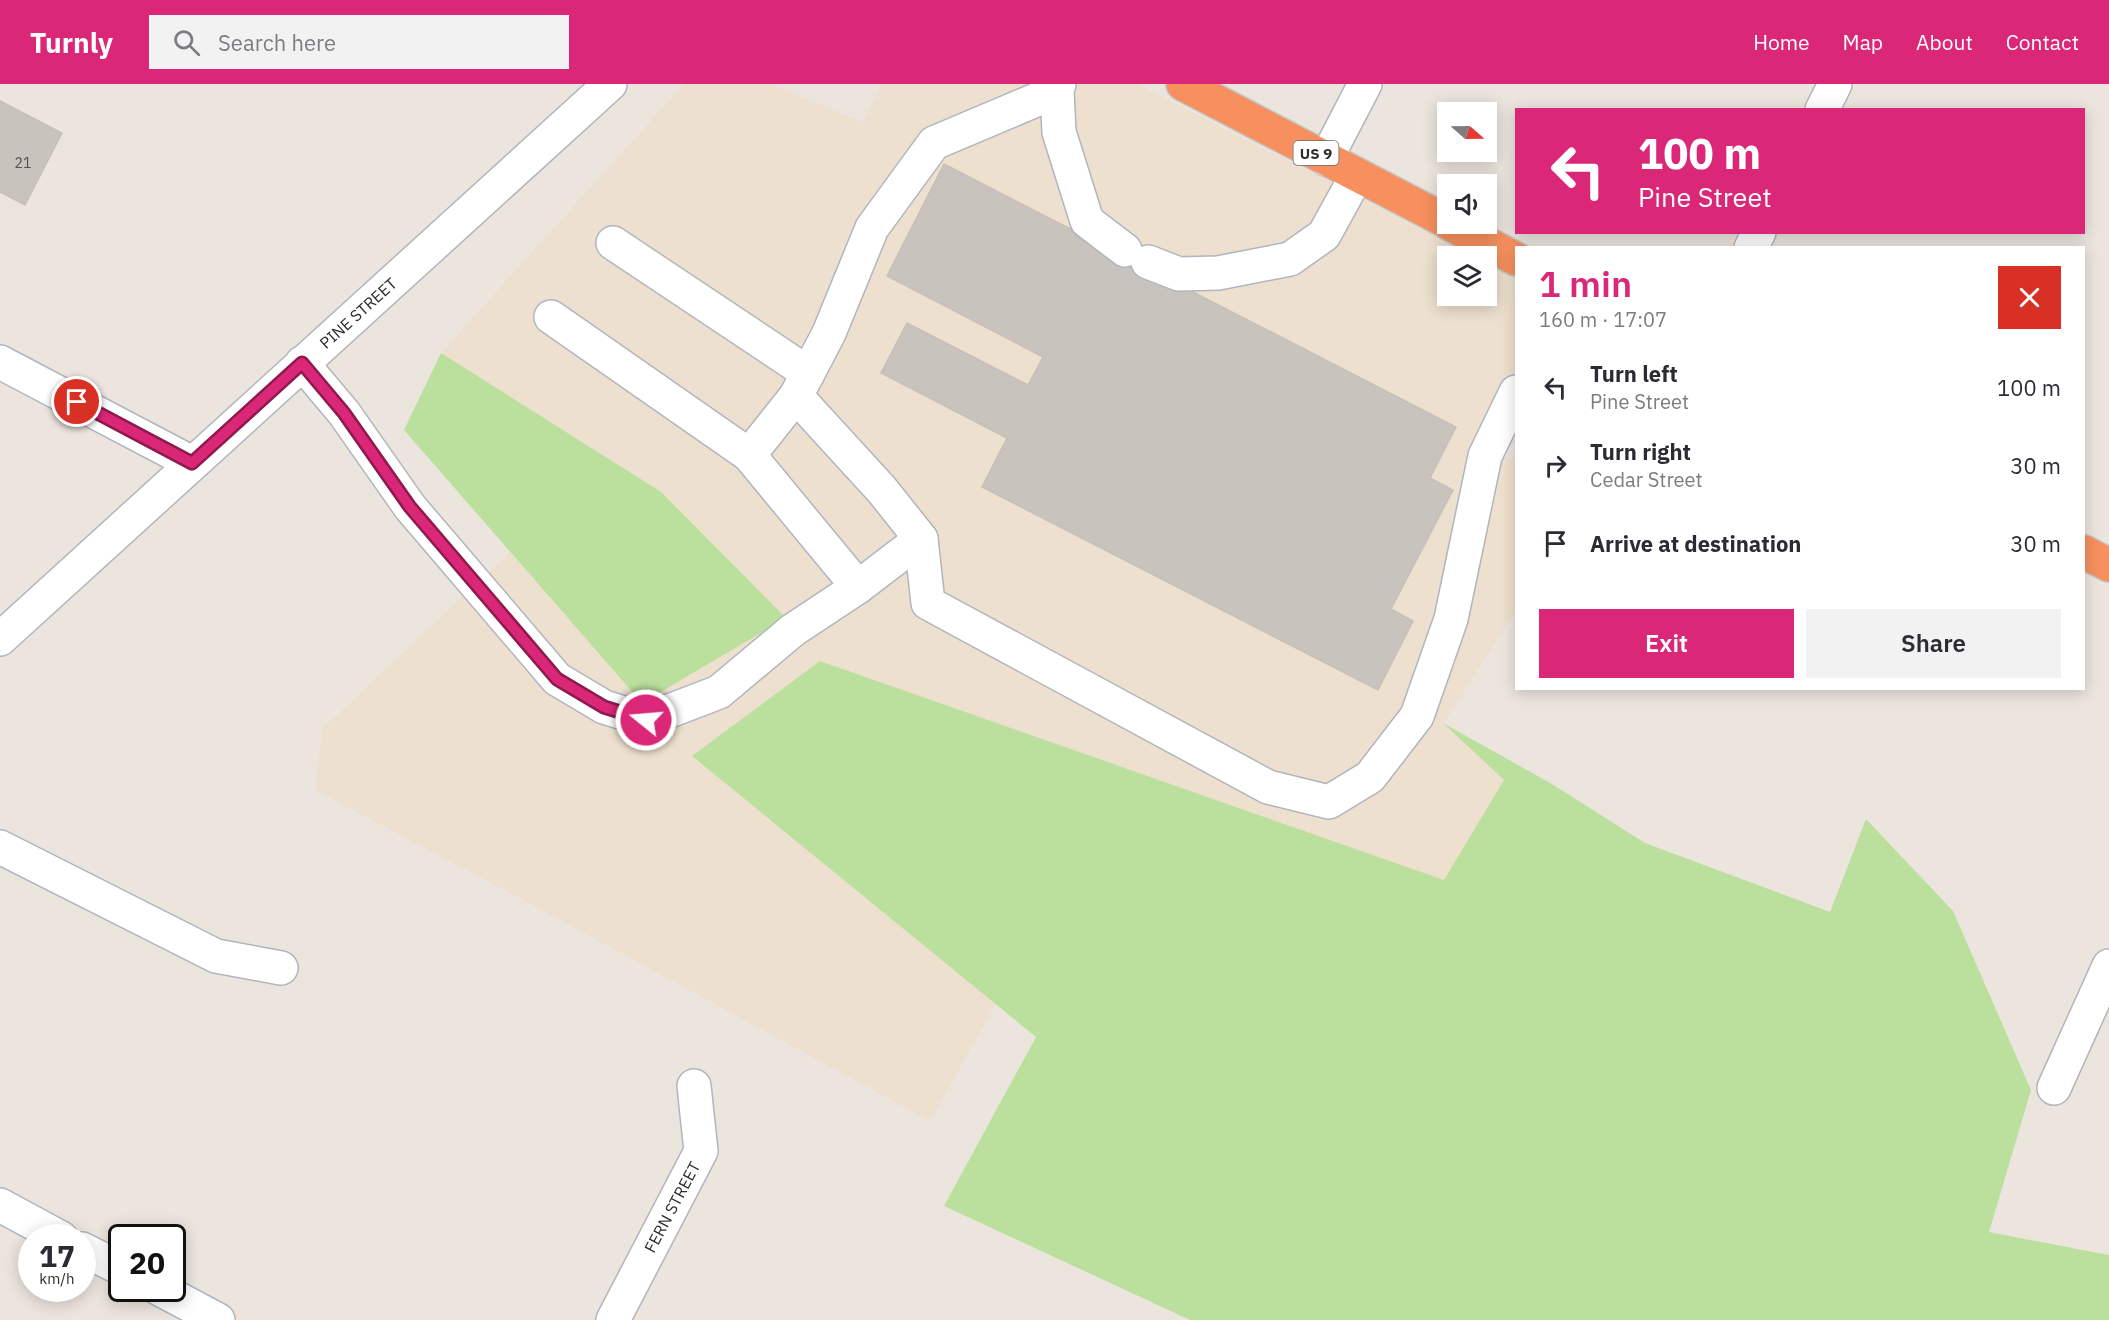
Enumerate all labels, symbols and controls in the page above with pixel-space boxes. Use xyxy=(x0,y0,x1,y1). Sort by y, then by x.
search box xyxy=(149,15,569,69)
text: Turnly xyxy=(30,24,113,61)
icon: search xyxy=(170,26,203,59)
text: Search here xyxy=(218,28,336,57)
text: Home xyxy=(1753,28,1810,56)
text: Map xyxy=(1843,28,1883,56)
text: About xyxy=(1916,28,1973,56)
text: Contact xyxy=(2006,28,2079,56)
north arrow xyxy=(1437,102,1497,162)
map controls xyxy=(1437,102,1497,306)
text: 100 m xyxy=(1638,126,1761,181)
icon: left xyxy=(1539,132,1617,210)
road number: US 9 xyxy=(1294,141,1338,165)
house number: 21 xyxy=(15,154,31,172)
button: sound xyxy=(1437,174,1497,234)
text: Pine Street xyxy=(1638,179,1772,214)
button: layers xyxy=(1437,246,1497,306)
text: 1 min xyxy=(1539,260,1632,307)
button: close xyxy=(1998,266,2061,329)
street label: PINE STREET xyxy=(315,273,401,353)
text: 160 m · 17:07 xyxy=(1539,306,1667,333)
text: Turn left xyxy=(1590,359,1678,388)
icon: left xyxy=(1539,371,1572,404)
text: 100 m xyxy=(1997,373,2061,402)
pin xyxy=(51,376,102,427)
icon: arrive xyxy=(60,385,93,418)
text: Pine Street xyxy=(1590,388,1689,415)
text: Turn right xyxy=(1590,437,1691,466)
icon: right xyxy=(1539,449,1572,482)
text: 30 m xyxy=(2010,451,2061,480)
text: Cedar Street xyxy=(1590,466,1703,493)
icon: arrive xyxy=(1539,527,1572,560)
text: Arrive at destination xyxy=(1590,529,1801,558)
text: 30 m xyxy=(2010,529,2061,558)
button: Exit xyxy=(1539,609,1794,678)
button: Share xyxy=(1806,609,2061,678)
position arrow xyxy=(614,688,678,752)
street label: FERN STREET xyxy=(640,1158,704,1256)
speed limit sign: 20 xyxy=(108,1224,186,1302)
text: 17 xyxy=(39,1236,75,1275)
text: km/h xyxy=(39,1269,75,1288)

